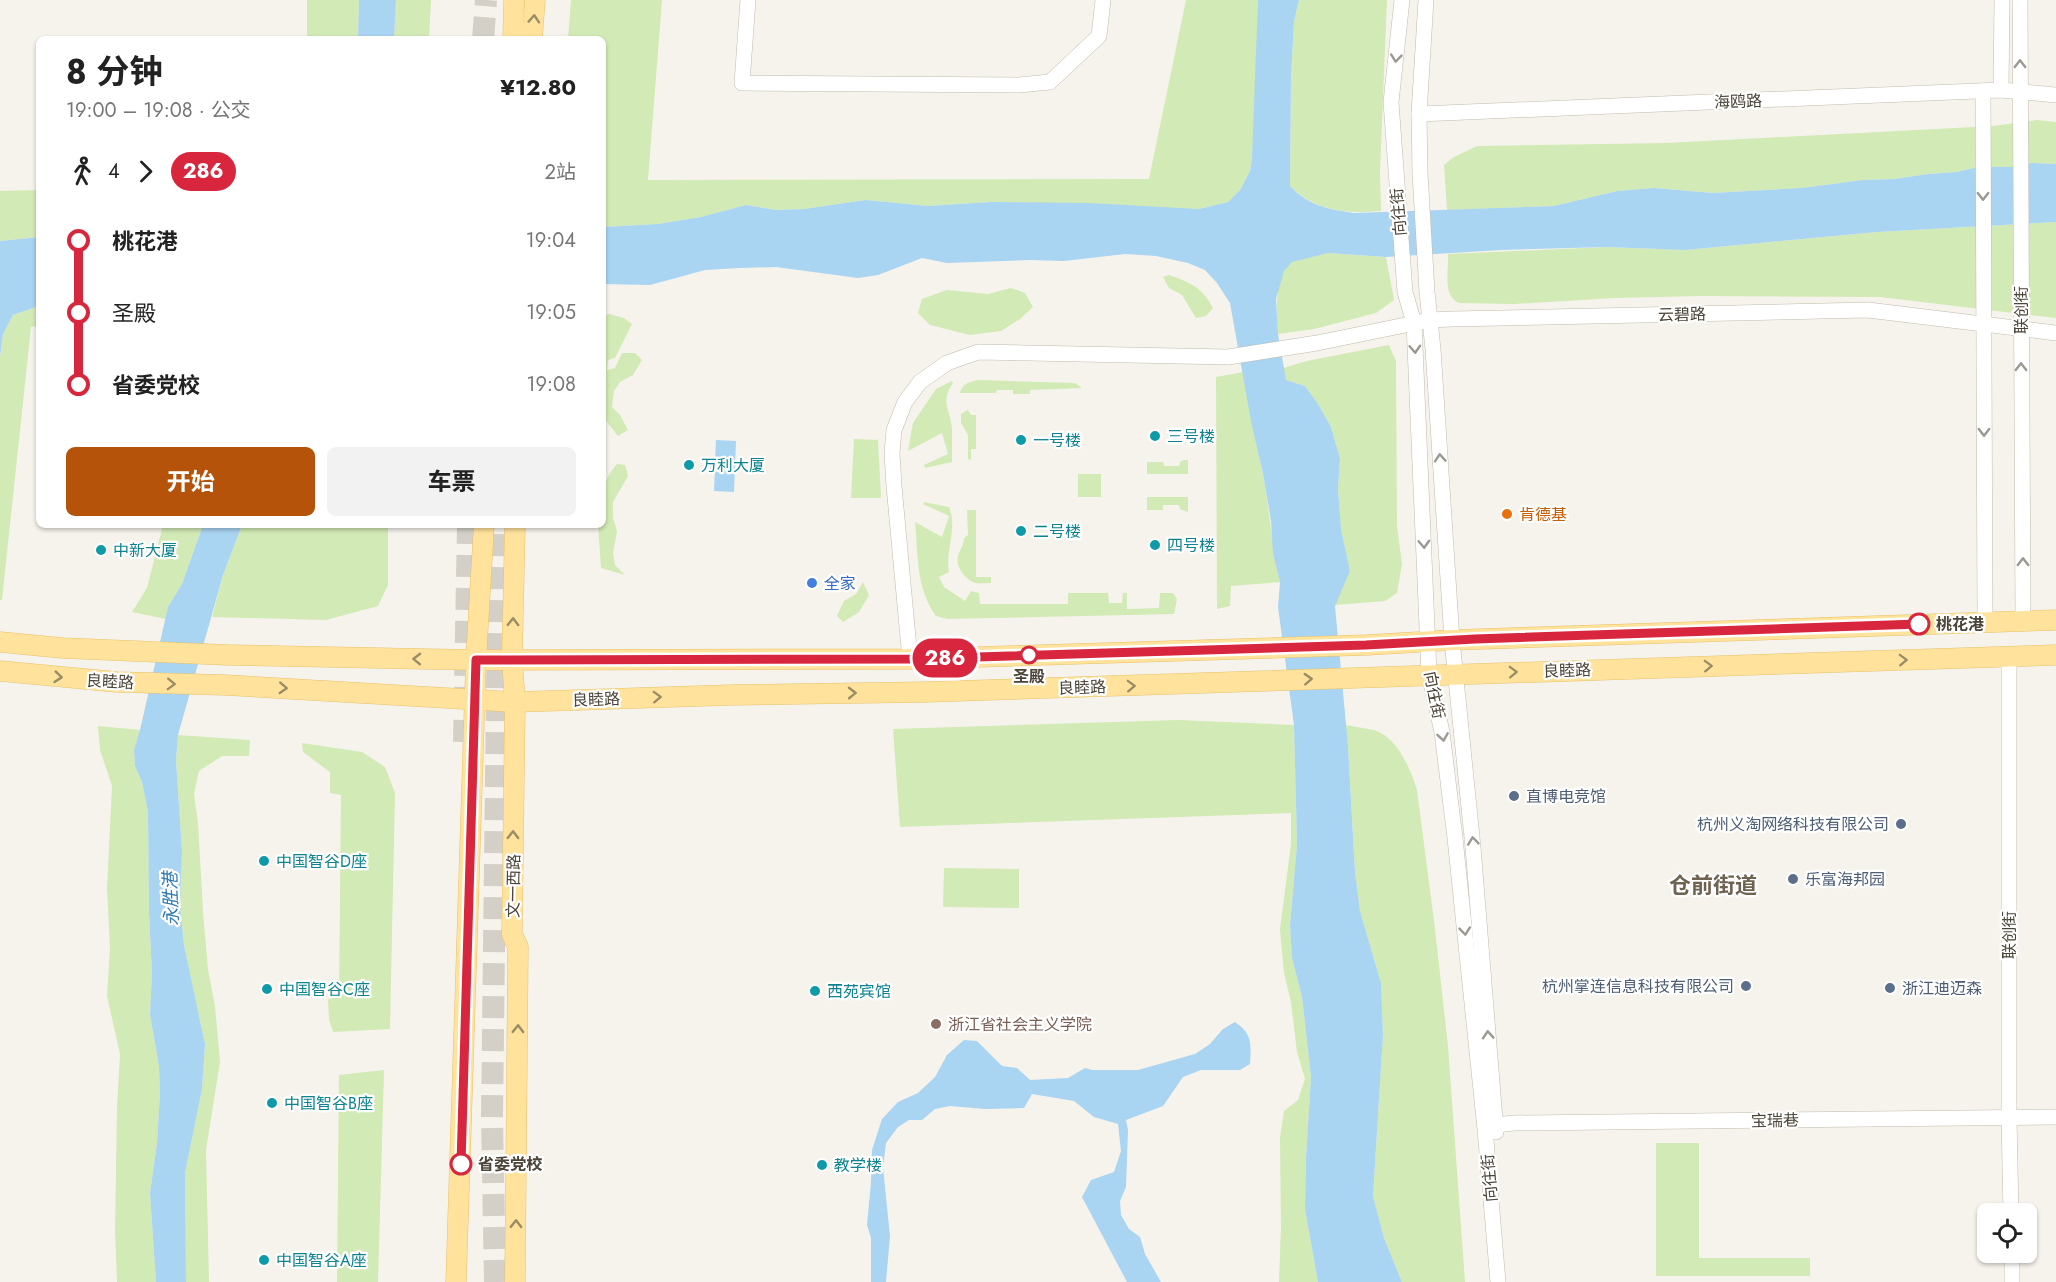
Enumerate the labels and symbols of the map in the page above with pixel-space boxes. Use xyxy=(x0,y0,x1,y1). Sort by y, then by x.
one-way arrow xyxy=(527,15,540,24)
one-way arrow xyxy=(1390,54,1403,63)
one-way arrow xyxy=(2014,59,2026,68)
street label: 海鸥路 xyxy=(1714,89,1762,114)
street label: 向往街 xyxy=(1385,187,1412,237)
one-way arrow xyxy=(1977,191,1989,200)
street label: 联创街 xyxy=(2010,286,2033,334)
street label: 云碧路 xyxy=(1658,303,1706,326)
one-way arrow xyxy=(1409,345,1422,354)
one-way arrow xyxy=(2015,363,2027,372)
place label: 三号楼 xyxy=(1167,425,1215,448)
one-way arrow xyxy=(1978,427,1990,436)
place label: 一号楼 xyxy=(1033,429,1081,452)
marker: 三号楼 xyxy=(1148,429,1162,443)
marker: 一号楼 xyxy=(1014,433,1028,447)
place label: 万利大厦 xyxy=(701,454,765,477)
one-way arrow xyxy=(1434,454,1447,463)
marker: 万利大厦 xyxy=(682,458,696,472)
place label: 肯德基 xyxy=(1519,503,1567,526)
marker: 肯德基 xyxy=(1500,507,1514,521)
place label: 二号楼 xyxy=(1033,520,1081,543)
marker: 二号楼 xyxy=(1014,524,1028,538)
place label: 四号楼 xyxy=(1167,534,1215,557)
marker: 四号楼 xyxy=(1148,538,1162,552)
place label: 中新大厦 xyxy=(113,539,177,562)
one-way arrow xyxy=(1417,539,1430,548)
marker: 中新大厦 xyxy=(94,543,108,557)
one-way arrow xyxy=(2017,558,2029,567)
place label: 全家 xyxy=(824,572,856,595)
marker: 全家 xyxy=(805,576,819,590)
marker: 桃花港 xyxy=(1908,613,1930,635)
place label: 桃花港 xyxy=(1936,613,1984,636)
one-way arrow xyxy=(507,618,519,627)
line badge: 286 xyxy=(910,638,980,678)
marker: 圣殿 xyxy=(1020,646,1038,664)
one-way arrow xyxy=(413,652,422,665)
one-way arrow xyxy=(1899,653,1908,666)
street label: 良睦路 xyxy=(1543,658,1591,683)
one-way arrow xyxy=(1704,659,1713,672)
place label: 圣殿 xyxy=(1013,665,1045,688)
one-way arrow xyxy=(1509,666,1518,678)
street label: 良睦路 xyxy=(85,669,135,694)
street label: 向往街 xyxy=(1419,669,1450,721)
one-way arrow xyxy=(54,671,63,683)
one-way arrow xyxy=(1303,673,1312,686)
street label: 良睦路 xyxy=(1058,675,1106,700)
one-way arrow xyxy=(166,677,175,690)
one-way arrow xyxy=(1127,680,1136,692)
one-way arrow xyxy=(279,682,288,695)
street label: 良睦路 xyxy=(572,687,620,712)
one-way arrow xyxy=(848,687,857,699)
one-way arrow xyxy=(653,691,662,704)
one-way arrow xyxy=(1436,733,1448,742)
place label: 直博电竞馆 xyxy=(1526,785,1606,808)
marker: 直博电竞馆 xyxy=(1507,789,1521,803)
place label: 杭州义淘网络科技有限公司 xyxy=(1697,813,1889,836)
marker: 杭州义淘网络科技有限公司 xyxy=(1894,817,1908,831)
one-way arrow xyxy=(507,830,519,839)
one-way arrow xyxy=(1467,836,1479,845)
place label: 中国智谷D座 xyxy=(276,850,367,873)
marker: 中国智谷D座 xyxy=(257,854,271,868)
street label: 文一西路 xyxy=(501,854,526,918)
place label: 乐富海邦园 xyxy=(1805,868,1885,891)
water label: 永胜港 xyxy=(157,869,185,926)
district label: 仓前街道 xyxy=(1669,869,1757,901)
marker: 乐富海邦园 xyxy=(1786,872,1800,886)
street label: 联创街 xyxy=(1998,911,2021,959)
one-way arrow xyxy=(1458,926,1471,935)
place label: 杭州掌连信息科技有限公司 xyxy=(1542,975,1734,998)
place label: 浙江迪迈森 xyxy=(1902,977,1982,1000)
place label: 中国智谷C座 xyxy=(279,978,370,1001)
marker: 杭州掌连信息科技有限公司 xyxy=(1739,979,1753,993)
place label: 西苑宾馆 xyxy=(827,980,891,1003)
marker: 浙江迪迈森 xyxy=(1883,981,1897,995)
marker: 中国智谷C座 xyxy=(260,982,274,996)
marker: 西苑宾馆 xyxy=(808,984,822,998)
place label: 浙江省社会主义学院 xyxy=(948,1013,1092,1036)
marker: 浙江省社会主义学院 xyxy=(929,1017,943,1031)
one-way arrow xyxy=(512,1024,524,1033)
one-way arrow xyxy=(1482,1031,1495,1040)
place label: 中国智谷B座 xyxy=(284,1092,373,1115)
marker: 中国智谷B座 xyxy=(265,1096,279,1110)
street label: 宝瑞巷 xyxy=(1751,1109,1799,1132)
marker: 省委党校 xyxy=(450,1153,472,1175)
place label: 省委党校 xyxy=(478,1153,543,1176)
street label: 向往街 xyxy=(1476,1153,1503,1203)
place label: 教学楼 xyxy=(834,1154,882,1177)
marker: 教学楼 xyxy=(815,1158,829,1172)
one-way arrow xyxy=(510,1219,522,1228)
place label: 中国智谷A座 xyxy=(276,1249,367,1272)
marker: 中国智谷A座 xyxy=(257,1253,271,1267)

